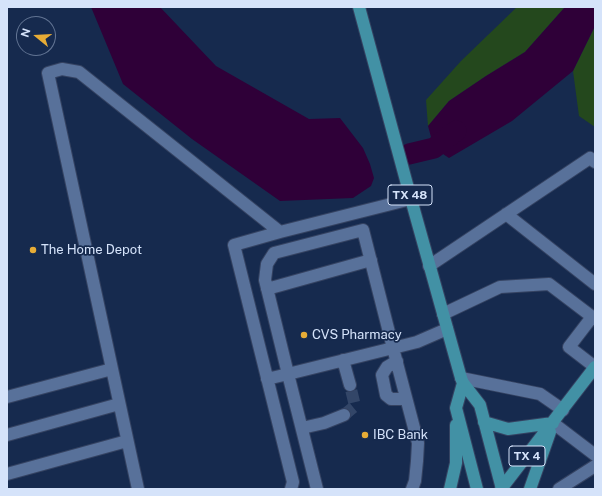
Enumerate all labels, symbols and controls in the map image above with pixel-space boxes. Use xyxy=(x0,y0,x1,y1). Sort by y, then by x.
north arrow xyxy=(16,16,56,56)
text: N xyxy=(18,27,33,39)
road number: TX 48 xyxy=(388,185,432,205)
place label: The Home Depot xyxy=(41,242,142,258)
marker: The Home Depot xyxy=(28,245,38,255)
place label: CVS Pharmacy xyxy=(312,327,402,343)
marker: CVS Pharmacy xyxy=(299,330,309,340)
place label: IBC Bank xyxy=(373,427,428,443)
marker: IBC Bank xyxy=(360,430,370,440)
road number: TX 4 xyxy=(509,446,545,466)

